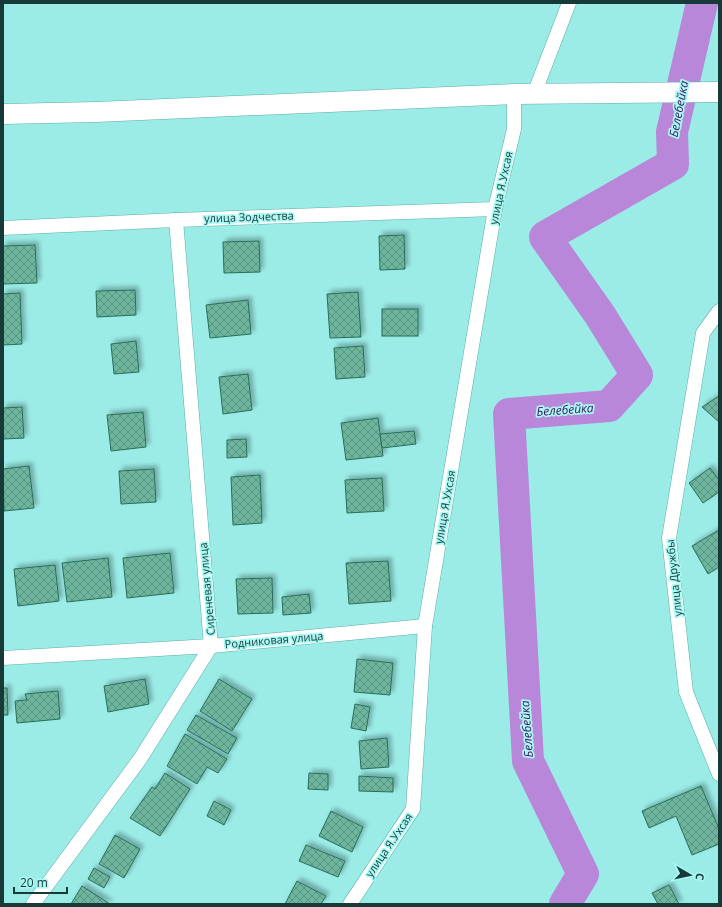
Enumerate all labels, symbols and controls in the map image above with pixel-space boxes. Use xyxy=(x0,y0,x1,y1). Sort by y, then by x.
water label: Белебейка xyxy=(665,79,692,139)
street label: улица Я.Ухсая xyxy=(485,150,516,226)
street label: улица Зодчества xyxy=(204,207,294,226)
water label: Белебейка xyxy=(536,399,594,420)
street label: улица Я.Ухсая xyxy=(431,469,458,545)
street label: улица Дружбы xyxy=(662,539,685,617)
street label: Сиреневая улица xyxy=(195,542,218,636)
street label: Родниковая улица xyxy=(224,628,324,651)
water label: Белебейка xyxy=(516,700,537,758)
street label: улица Я.Ухсая xyxy=(362,810,416,880)
north arrow xyxy=(670,855,710,895)
scale bar xyxy=(14,869,67,895)
text: С xyxy=(692,872,708,881)
text: 20 m xyxy=(20,874,48,891)

